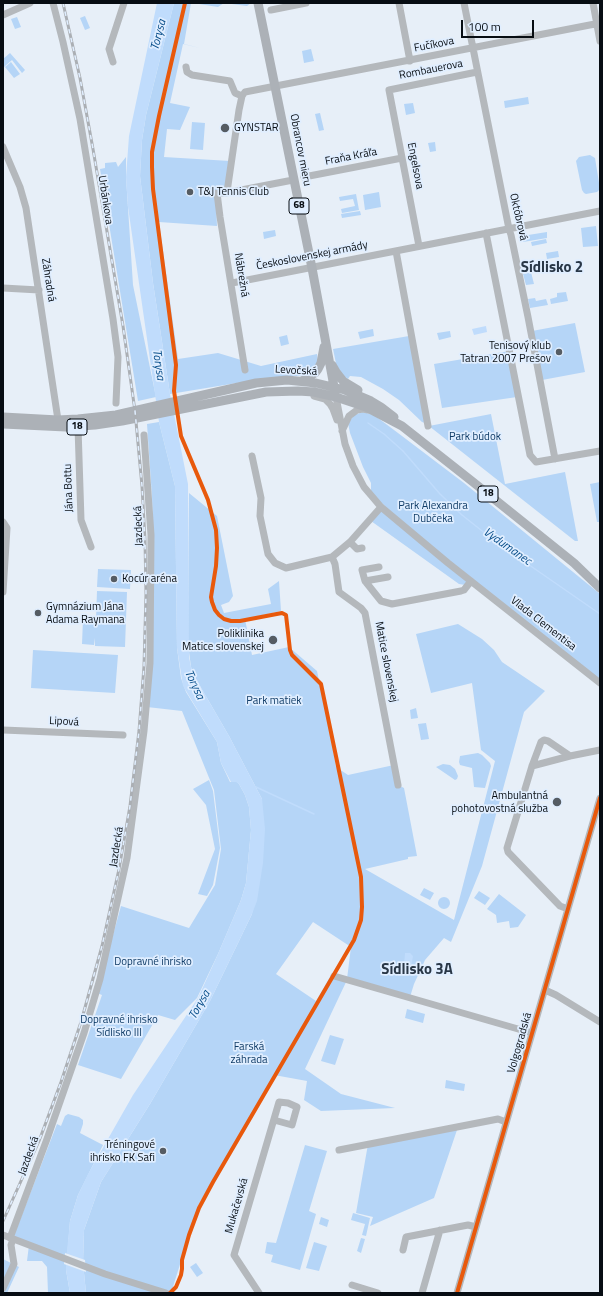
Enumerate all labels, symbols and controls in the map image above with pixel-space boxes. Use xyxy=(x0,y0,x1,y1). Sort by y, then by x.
scale bar xyxy=(463,12,536,38)
text: 100 m xyxy=(468,17,501,36)
water label: Torysa xyxy=(148,18,170,52)
street label: Fučíkova xyxy=(413,35,455,55)
street label: Rombauerova xyxy=(398,57,464,83)
street label: Obrancov mieru xyxy=(287,113,313,187)
place label: GYNSTAR xyxy=(234,121,279,135)
marker: GYNSTAR xyxy=(219,122,231,134)
street label: Engelsova xyxy=(404,142,426,190)
street label: Fraňa Kráľa xyxy=(324,145,378,169)
street label: Urbánkova xyxy=(95,174,115,226)
place label: T&J Tennis Club xyxy=(198,185,269,199)
marker: T&J Tennis Club xyxy=(185,187,195,197)
street label: Októbrová xyxy=(506,192,530,242)
road number: 68 xyxy=(289,198,309,214)
street label: Československej armády xyxy=(255,239,369,273)
street label: Nábrežná xyxy=(231,252,251,298)
street label: Záhradná xyxy=(38,257,58,303)
district label: Sídlisko 2 xyxy=(521,259,583,277)
place label: Tenisový klub Tatran 2007 Prešov xyxy=(460,339,551,365)
marker: Tenisový klub Tatran 2007 Prešov xyxy=(554,347,564,357)
water label: Torysa xyxy=(149,349,167,381)
street label: Levočská xyxy=(275,363,317,379)
road number: 18 xyxy=(67,419,87,435)
park label: Park búdok xyxy=(449,430,501,444)
street label: Jána Bottu xyxy=(62,463,76,513)
road number: 18 xyxy=(478,486,498,502)
park label: Park Alexandra Dubčeka xyxy=(398,499,468,525)
street label: Jazdecká xyxy=(132,505,146,547)
water label: Vydumanec xyxy=(480,525,534,569)
place label: Kocúr aréna xyxy=(122,572,177,586)
marker: Kocúr aréna xyxy=(109,574,119,584)
street label: Vlada Clementisa xyxy=(507,594,579,654)
place label: Gymnázium Jána Adama Raymana xyxy=(46,600,125,626)
marker: Gymnázium Jána Adama Raymana xyxy=(33,608,43,618)
street label: Matice slovenskej xyxy=(372,621,400,703)
place label: Poliklinika Matice slovenskej xyxy=(182,627,264,653)
marker: Poliklinika Matice slovenskej xyxy=(267,634,279,646)
water label: Torysa xyxy=(181,668,207,702)
park label: Park matiek xyxy=(246,694,302,708)
street label: Lipová xyxy=(49,715,79,729)
place label: Ambulantná pohotovostná služba xyxy=(452,789,548,815)
marker: Ambulantná pohotovostná služba xyxy=(551,796,563,808)
street label: Jazdecká xyxy=(107,826,127,868)
park label: Dopravné ihrisko xyxy=(114,955,192,969)
district label: Sídlisko 3A xyxy=(381,961,453,979)
water label: Torysa xyxy=(186,988,214,1022)
street label: Volgogradská xyxy=(505,1011,535,1075)
park label: Dopravné ihrisko Sídlisko III xyxy=(80,1013,158,1039)
park label: Farská záhrada xyxy=(230,1040,268,1066)
street label: Jazdecká xyxy=(16,1135,42,1177)
place label: Tréningové ihrisko FK Safi xyxy=(90,1138,155,1164)
marker: Tréningové ihrisko FK Safi xyxy=(158,1146,168,1156)
street label: Mukačevská xyxy=(223,1177,251,1235)

